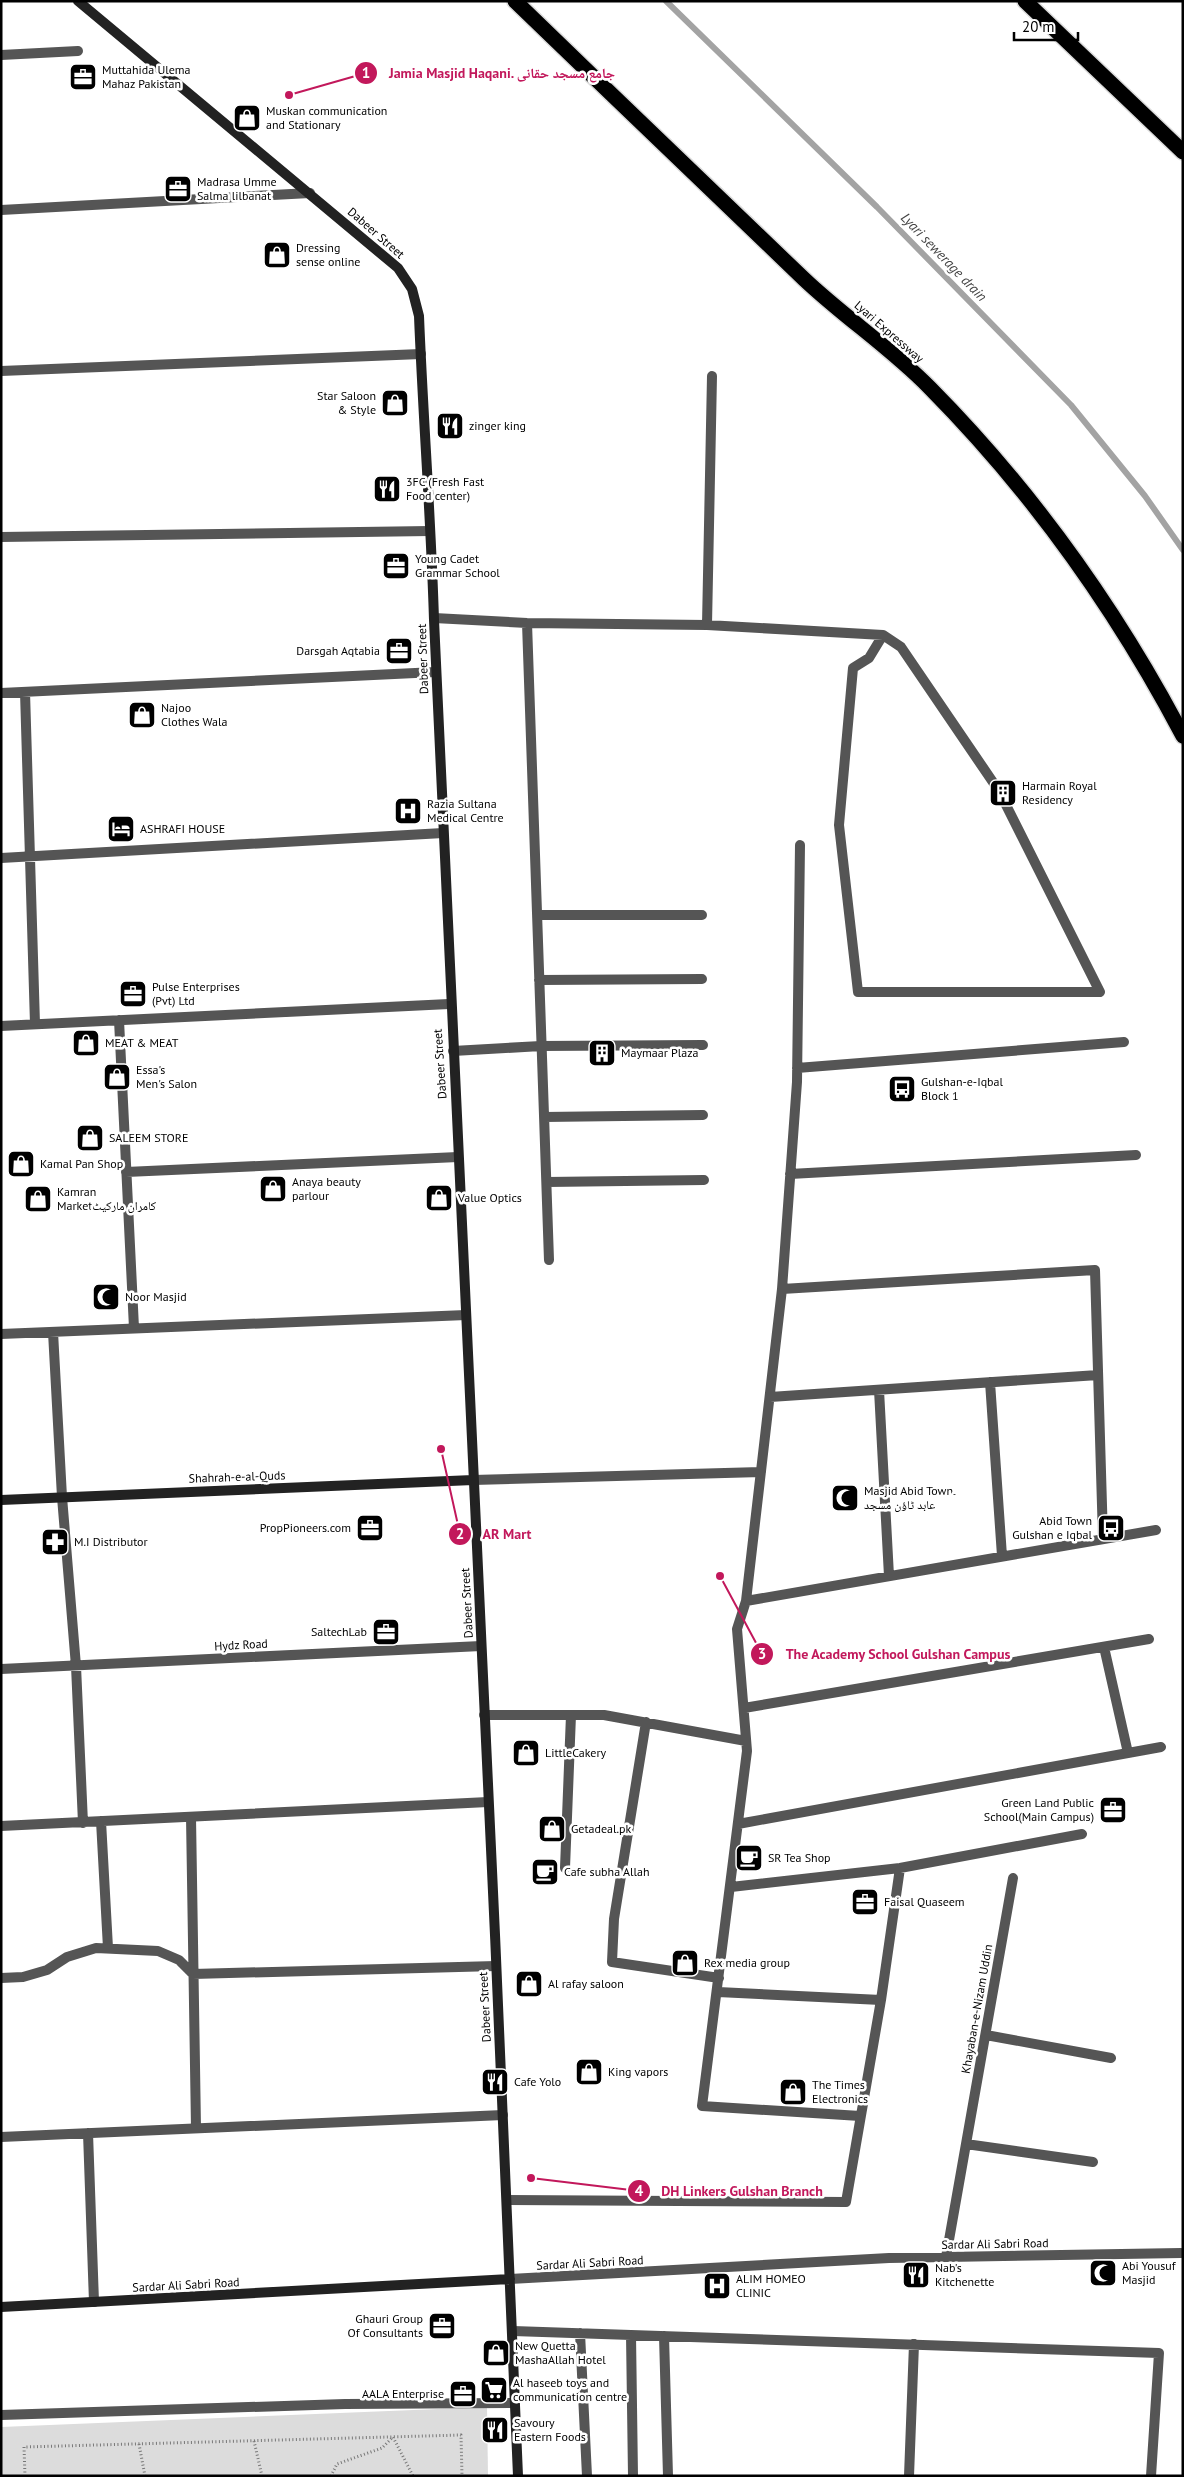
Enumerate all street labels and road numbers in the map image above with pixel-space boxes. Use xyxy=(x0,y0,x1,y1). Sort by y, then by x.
street label: Dabeer Street xyxy=(345,204,408,261)
street label: Lyari Expressway xyxy=(852,297,927,366)
street label: Dabeer Street xyxy=(414,624,431,694)
street label: Dabeer Street xyxy=(430,1028,449,1100)
street label: Shahrah-e-al-Quds xyxy=(188,1467,286,1486)
street label: Dabeer Street xyxy=(457,1568,476,1639)
street label: Hydz Road xyxy=(214,1636,268,1653)
street label: Khayaban-e-Nizam Uddin xyxy=(958,1943,995,2075)
street label: Dabeer Street xyxy=(475,1972,494,2043)
street label: Sardar Ali Sabri Road xyxy=(941,2235,1049,2252)
street label: Sardar Ali Sabri Road xyxy=(536,2252,644,2273)
street label: Sardar Ali Sabri Road xyxy=(132,2274,240,2295)

